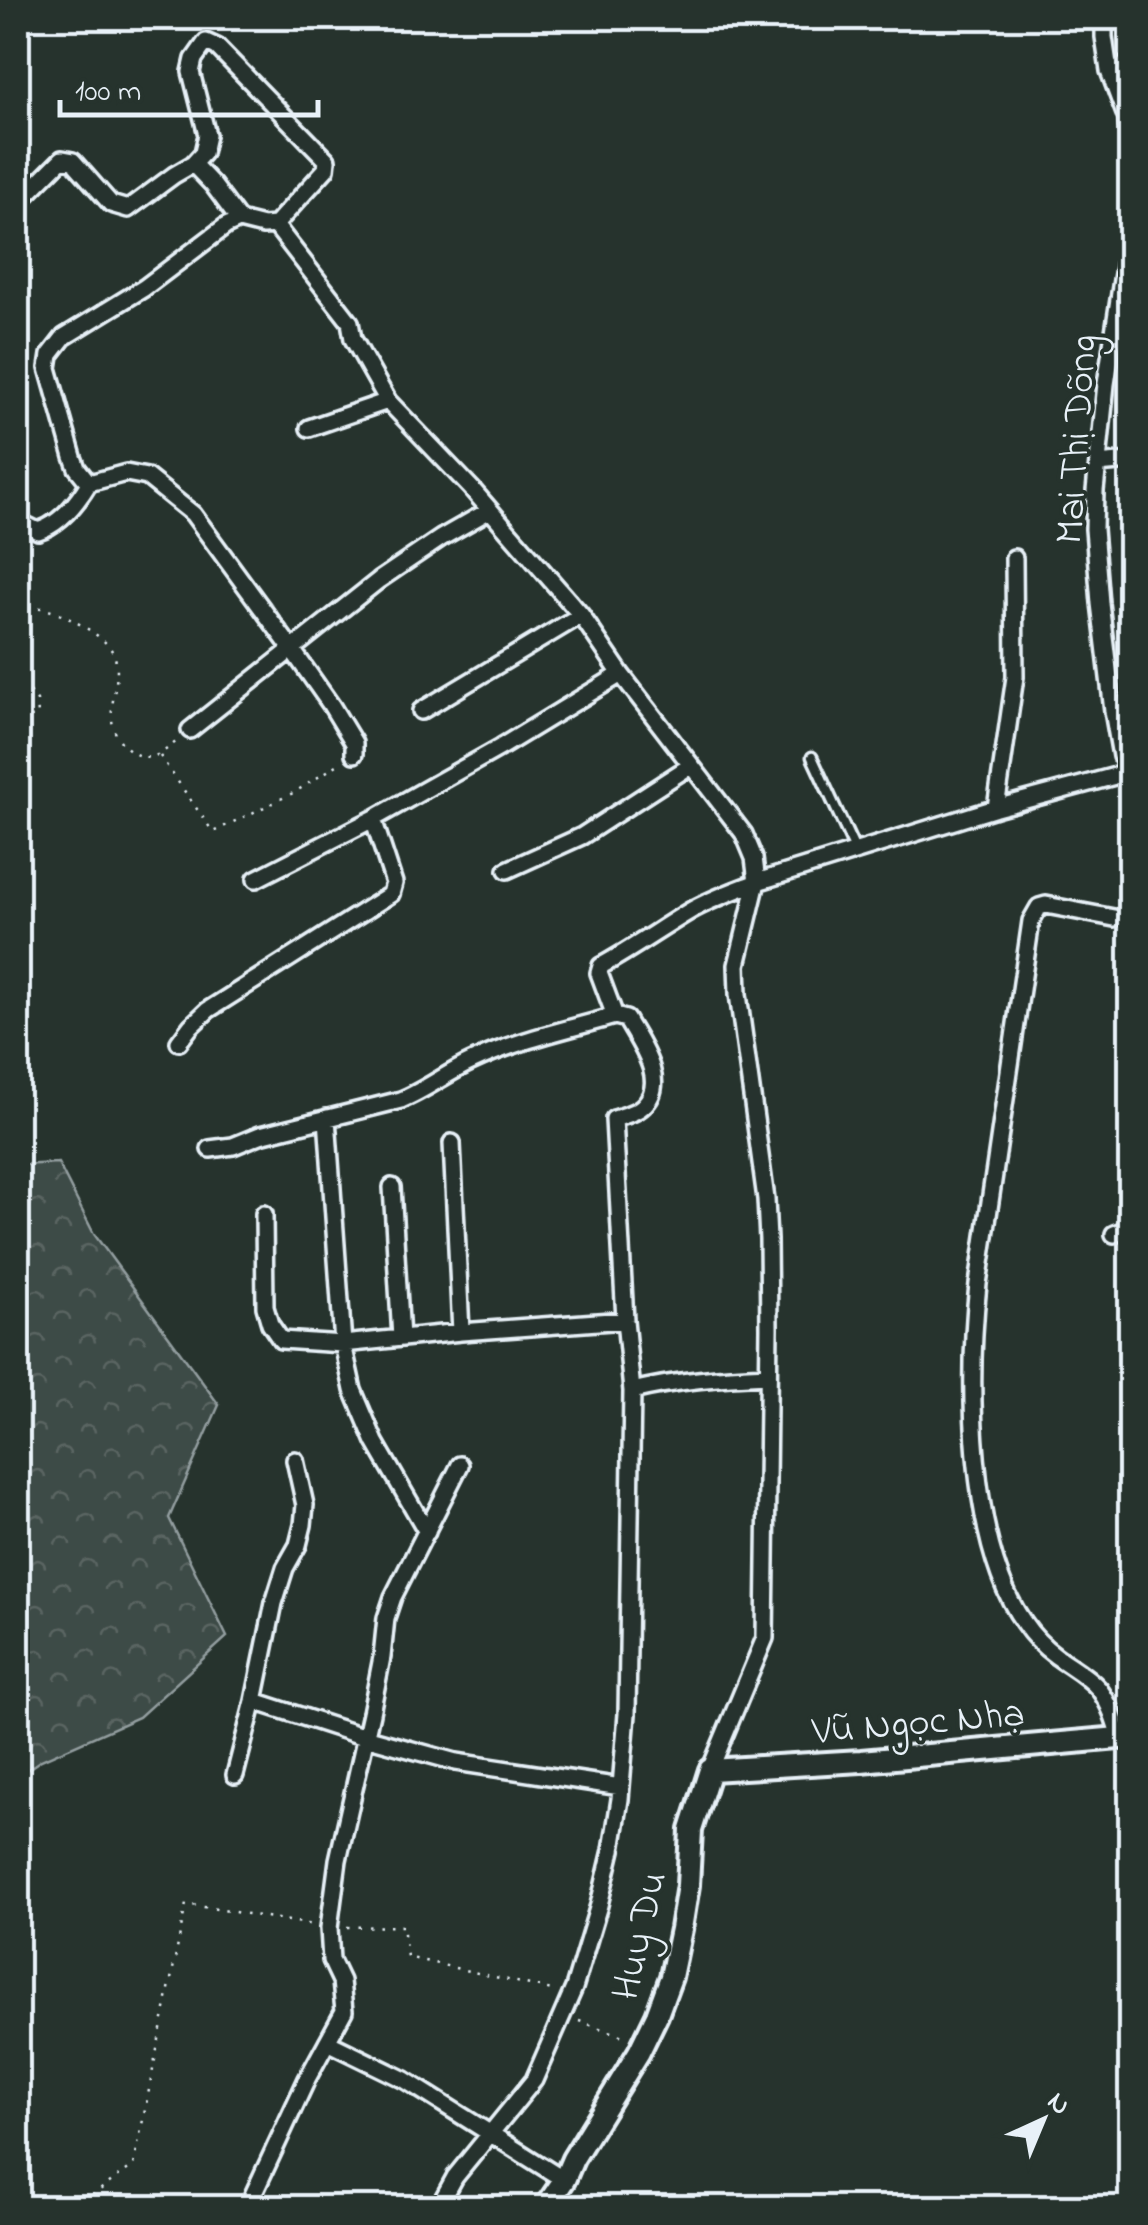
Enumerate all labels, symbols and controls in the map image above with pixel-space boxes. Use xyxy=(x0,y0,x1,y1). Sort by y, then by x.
scale bar xyxy=(60,55,318,117)
text: 100 m xyxy=(75,71,141,115)
street label: Mai Thị Dõng xyxy=(1042,332,1115,546)
street label: Vũ Ngọc Nhạ xyxy=(809,1686,1027,1763)
street label: Huy Du xyxy=(598,1866,685,2006)
north arrow xyxy=(993,2070,1093,2170)
text: N xyxy=(1037,2083,1079,2126)

